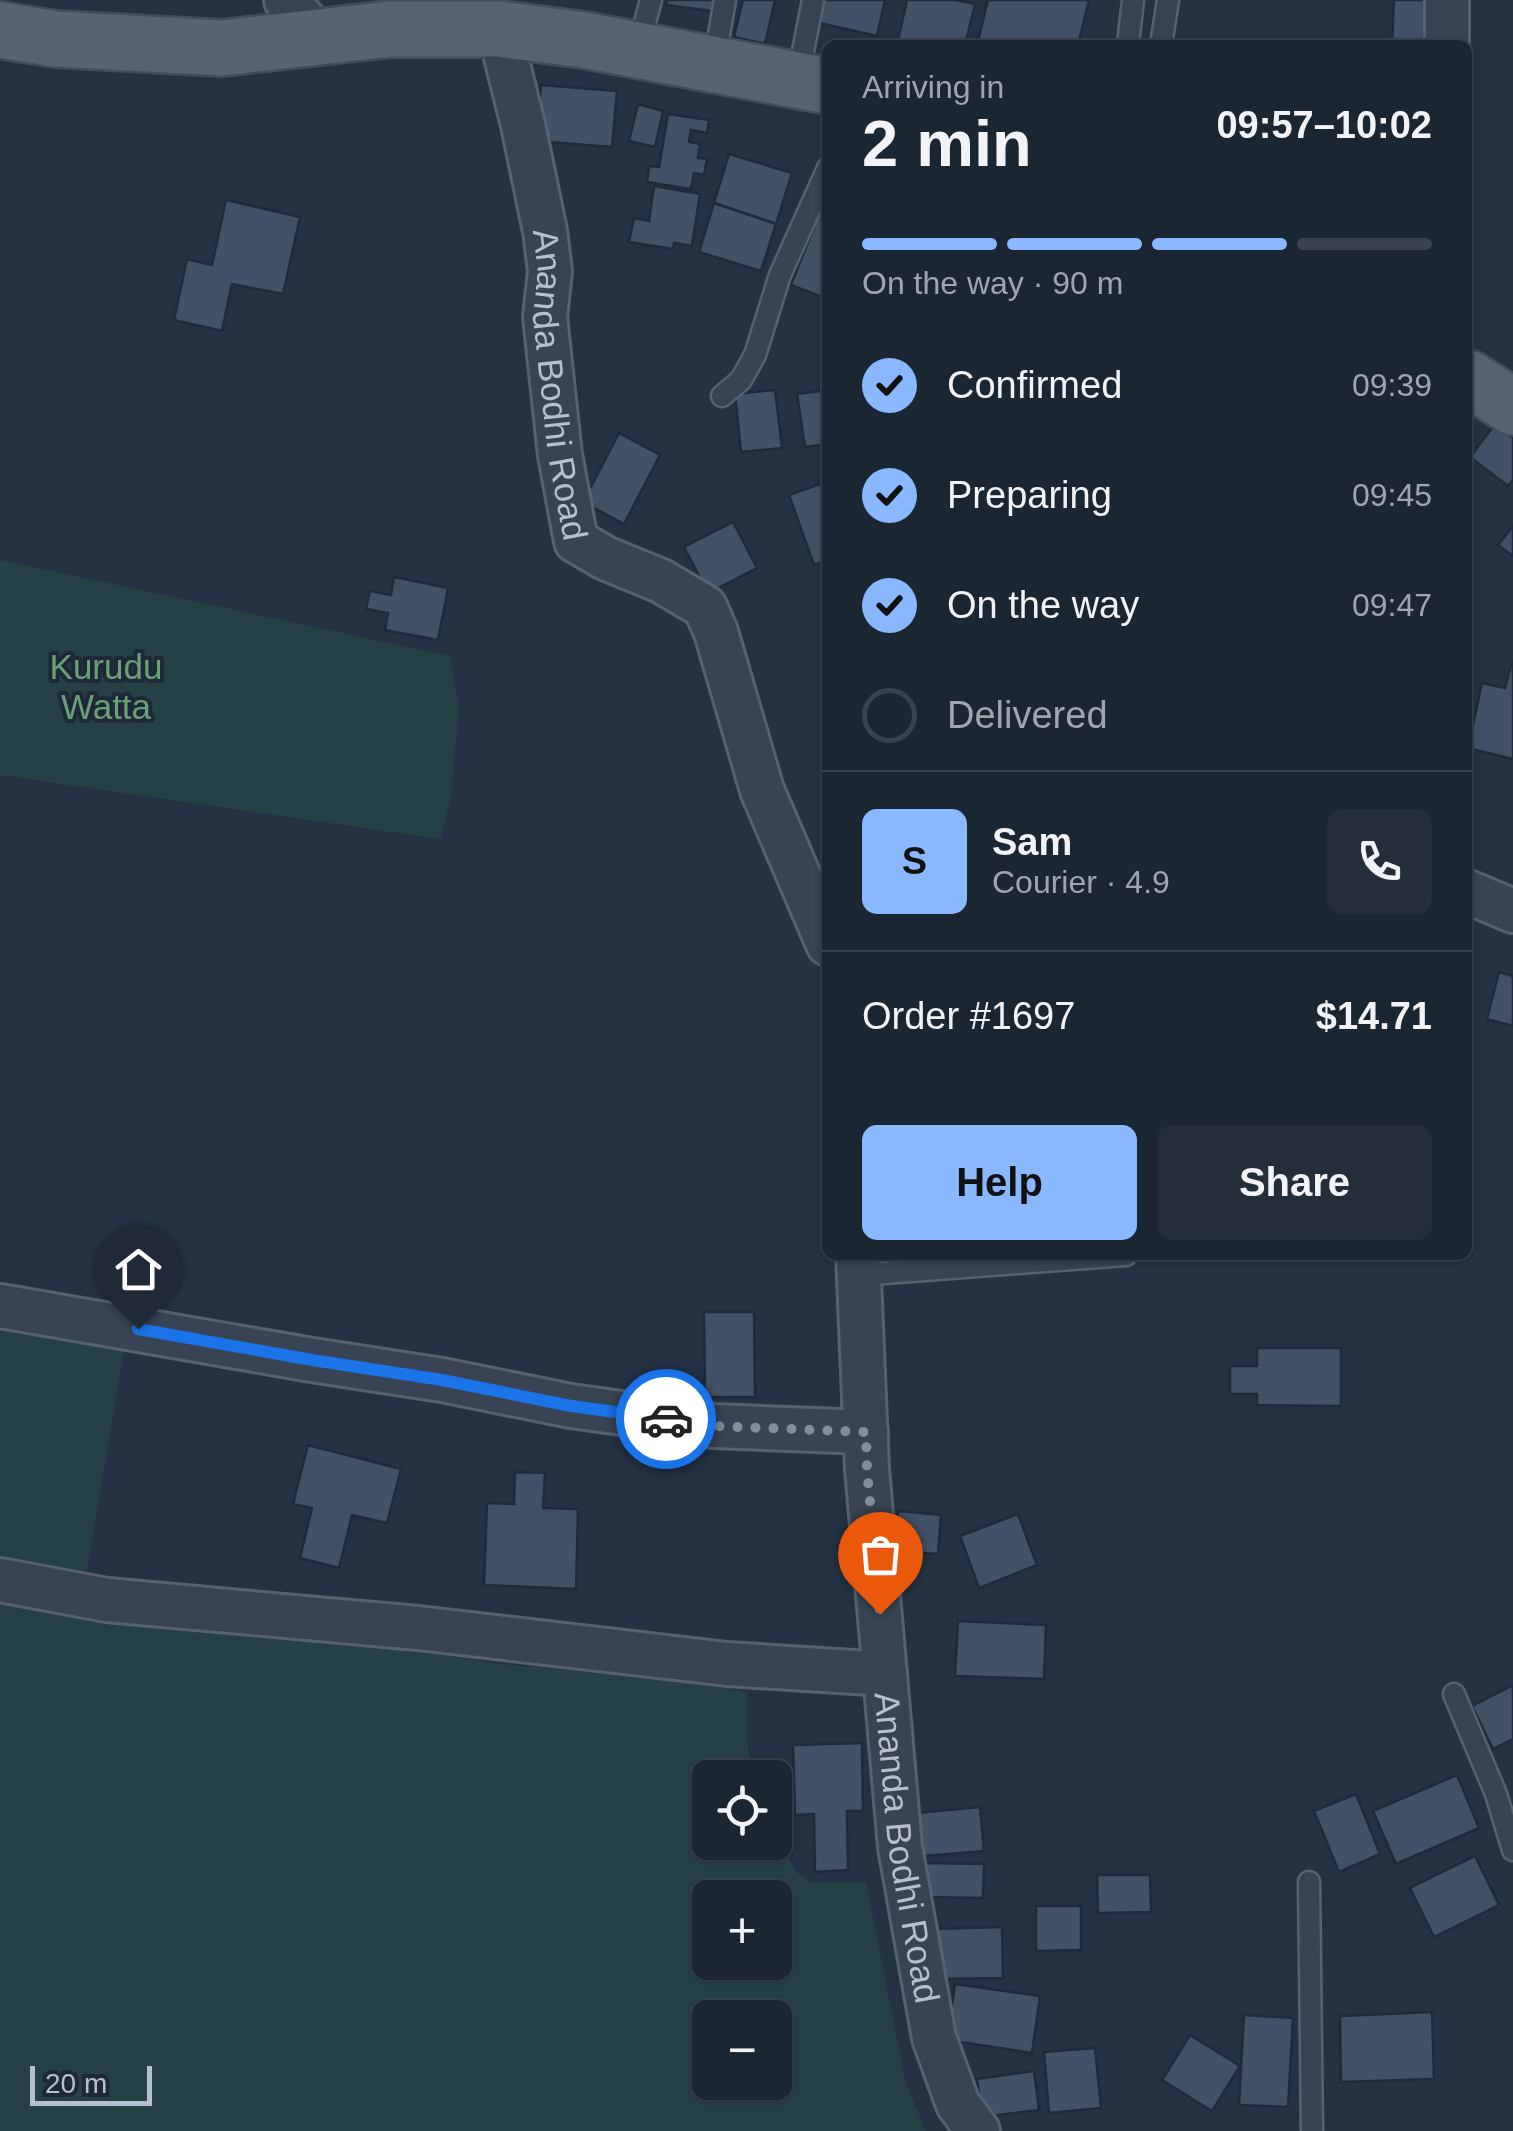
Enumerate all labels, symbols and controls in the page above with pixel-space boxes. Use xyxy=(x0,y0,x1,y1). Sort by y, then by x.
text: Arriving in xyxy=(862,69,1004,105)
text: 09:57–10:02 xyxy=(1216,104,1432,146)
text: 2 min xyxy=(862,107,1032,180)
street label: Ananda Bodhi Road xyxy=(525,227,595,543)
text: On the way · 90 m xyxy=(862,265,1123,301)
icon: check xyxy=(862,358,917,413)
text: Confirmed xyxy=(947,364,1122,406)
text: 09:39 xyxy=(1352,367,1432,403)
icon: check xyxy=(862,468,917,523)
text: Preparing xyxy=(947,474,1112,516)
text: 09:45 xyxy=(1352,477,1432,513)
icon: check xyxy=(862,578,917,633)
text: On the way xyxy=(947,584,1139,626)
text: 09:47 xyxy=(1352,587,1432,623)
park label: Kurudu Watta xyxy=(50,647,162,726)
text: Delivered xyxy=(947,694,1108,736)
button: phone xyxy=(1327,809,1432,914)
text: Sam xyxy=(992,821,1072,863)
text: S xyxy=(902,840,927,882)
text: Courier · 4.9 xyxy=(992,864,1170,900)
text: Order #1697 xyxy=(862,995,1075,1037)
text: $14.71 xyxy=(1316,995,1432,1037)
button: Help xyxy=(862,1125,1137,1240)
button: Share xyxy=(1157,1125,1432,1240)
pin xyxy=(96,1227,181,1330)
icon: home xyxy=(111,1242,166,1297)
courier xyxy=(616,1369,716,1469)
icon: car xyxy=(639,1392,694,1447)
pin xyxy=(838,1512,923,1615)
icon: bag xyxy=(853,1527,908,1582)
street label: Ananda Bodhi Road xyxy=(868,1691,947,2006)
map controls xyxy=(692,1760,792,2100)
button: locate xyxy=(692,1760,792,1860)
button: + xyxy=(692,1880,792,1980)
button: − xyxy=(692,2000,792,2100)
scale bar xyxy=(30,2061,152,2106)
text: 20 m xyxy=(45,2068,107,2099)

